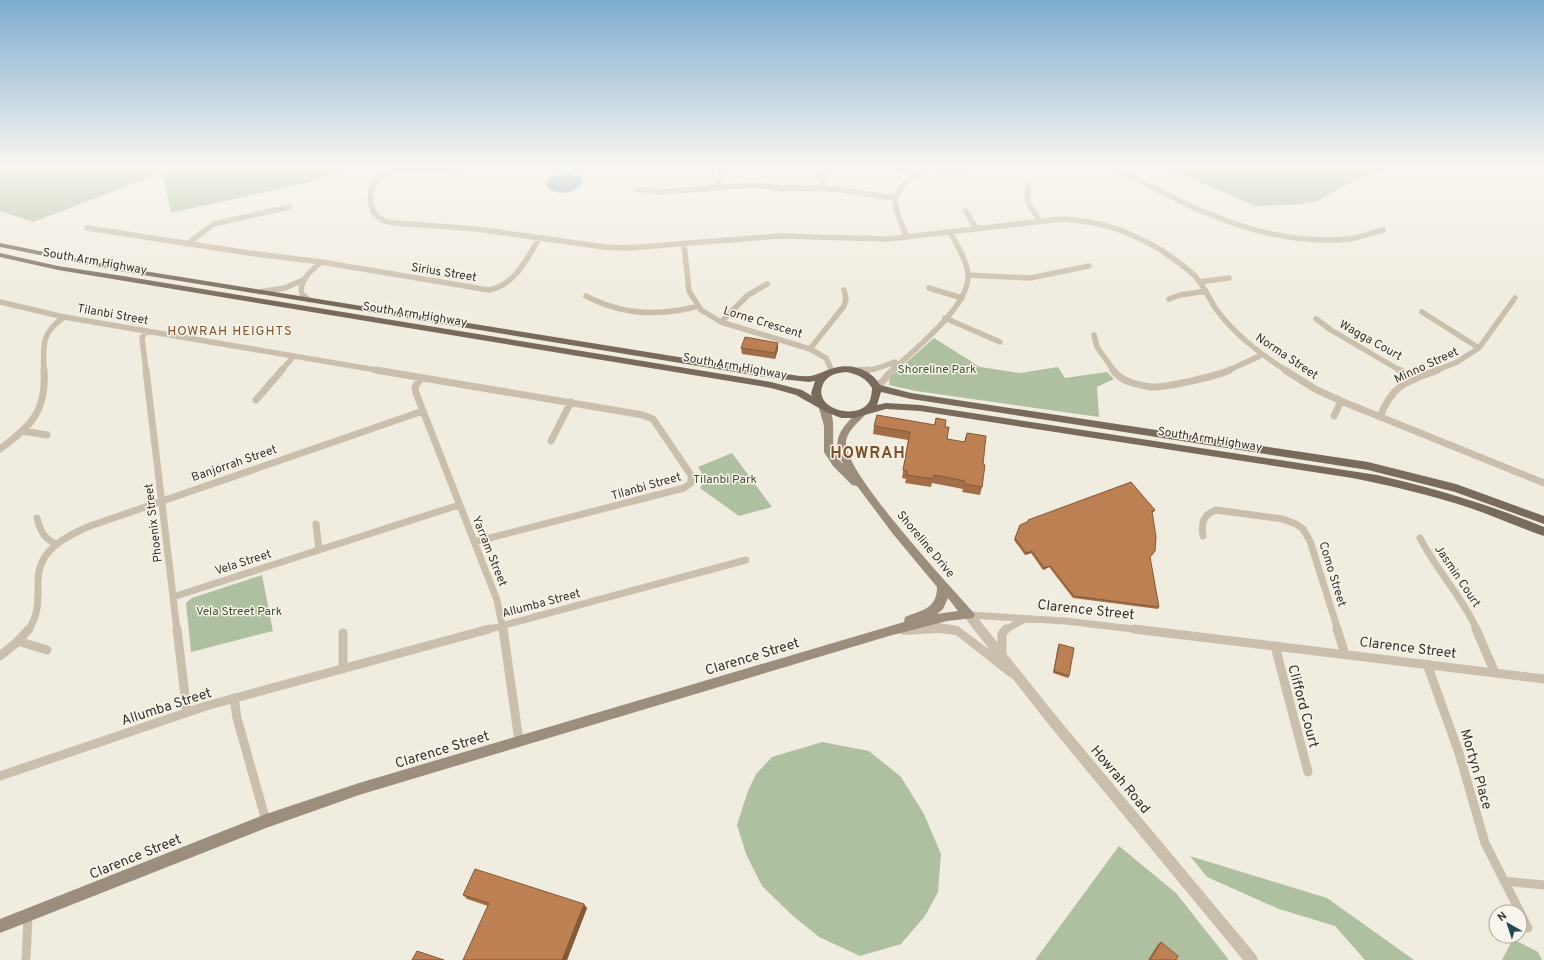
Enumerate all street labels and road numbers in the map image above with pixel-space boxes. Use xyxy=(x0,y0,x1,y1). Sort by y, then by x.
street label: South Arm Highway xyxy=(41,245,148,279)
street label: Sirius Street xyxy=(410,260,478,286)
street label: South Arm Highway xyxy=(361,299,468,331)
street label: Tilanbi Street xyxy=(76,301,150,329)
street label: Lorne Crescent xyxy=(721,303,804,343)
street label: Wagga Court xyxy=(1336,317,1405,365)
street label: Norma Street xyxy=(1252,330,1321,384)
street label: Minno Street xyxy=(1392,344,1461,388)
street label: South Arm Highway xyxy=(681,350,788,384)
street label: South Arm Highway xyxy=(1156,424,1263,456)
street label: Banjorrah Street xyxy=(190,442,279,486)
street label: Tilanbi Street xyxy=(609,469,683,505)
street label: Phoenix Street xyxy=(141,482,167,563)
street label: Shoreline Drive xyxy=(893,508,958,581)
street label: Yarram Street xyxy=(468,514,511,589)
street label: Como Street xyxy=(1315,540,1350,609)
street label: Jasmin Court xyxy=(1430,542,1484,611)
street label: Vela Street xyxy=(213,546,274,580)
street label: Allumba Street xyxy=(500,586,582,622)
street label: Clarence Street xyxy=(1036,597,1135,624)
street label: Clarence Street xyxy=(1358,634,1457,663)
street label: Clarence Street xyxy=(703,635,802,680)
street label: Clifford Court xyxy=(1283,663,1322,750)
street label: Allumba Street xyxy=(119,685,214,730)
street label: Mortyn Place xyxy=(1456,727,1495,812)
street label: Clarence Street xyxy=(393,728,492,773)
street label: Howrah Road xyxy=(1086,742,1153,817)
street label: Clarence Street xyxy=(87,831,184,884)

